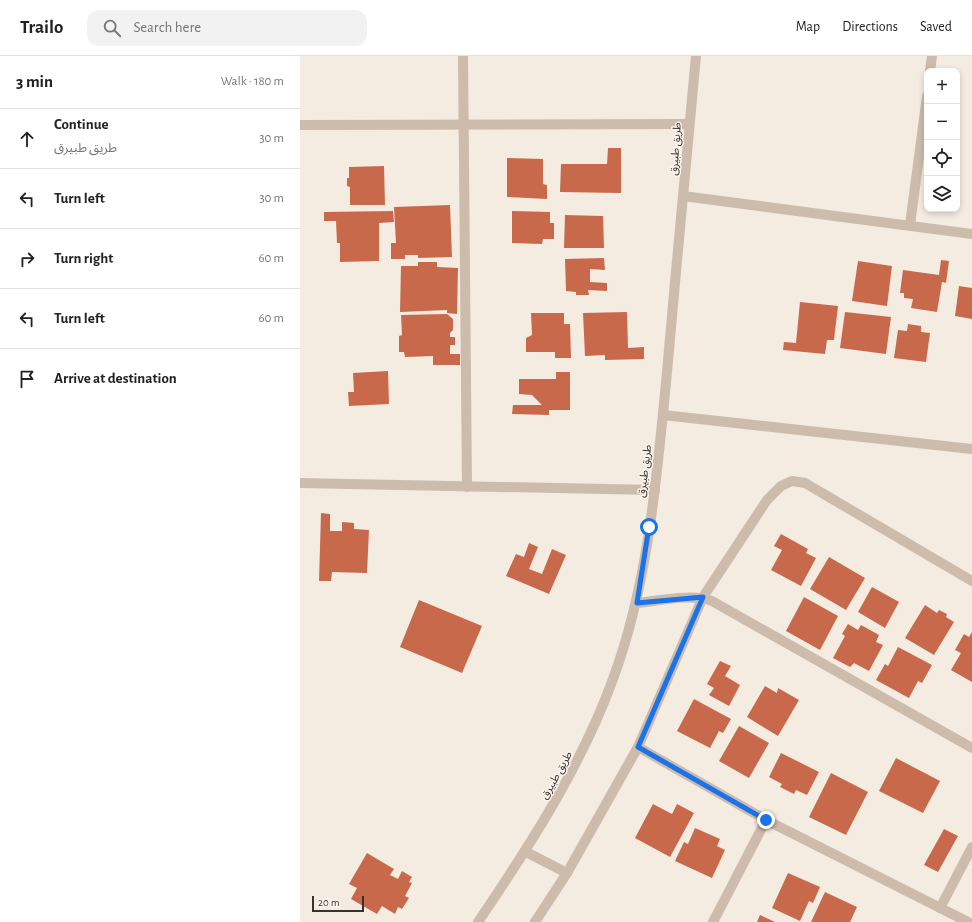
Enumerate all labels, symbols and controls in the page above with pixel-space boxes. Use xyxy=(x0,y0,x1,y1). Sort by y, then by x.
search box xyxy=(87,10,367,46)
icon: search xyxy=(101,17,123,39)
text: Trailo xyxy=(20,18,63,37)
text: Search here xyxy=(133,20,201,35)
text: Map xyxy=(796,20,820,34)
text: Directions xyxy=(842,20,898,34)
text: Saved xyxy=(920,20,952,34)
map controls xyxy=(924,68,960,212)
button: + xyxy=(924,68,960,104)
text: 3 min xyxy=(16,73,53,90)
text: Walk · 180 m xyxy=(221,75,284,88)
button: − xyxy=(924,104,960,140)
text: Continue xyxy=(54,117,109,132)
street label: طريق طبيرق xyxy=(668,122,684,176)
icon: ahead xyxy=(16,128,38,150)
text: 30 m xyxy=(259,132,284,145)
button: locate xyxy=(924,140,960,176)
text: طريق طبيرق xyxy=(54,142,117,155)
button: layers xyxy=(924,176,960,212)
icon: left xyxy=(16,188,38,210)
text: Turn left xyxy=(54,191,105,206)
text: 30 m xyxy=(259,192,284,205)
icon: right xyxy=(16,248,38,270)
text: Turn right xyxy=(54,251,113,266)
text: 60 m xyxy=(258,252,284,265)
icon: left xyxy=(16,308,38,330)
text: Turn left xyxy=(54,311,105,326)
text: 60 m xyxy=(258,312,284,325)
icon: arrive xyxy=(16,368,38,390)
text: Arrive at destination xyxy=(54,371,177,386)
street label: طريق طبيرق xyxy=(636,444,654,498)
route start xyxy=(640,518,658,536)
street label: طريق طبيرق xyxy=(539,749,575,802)
route end xyxy=(757,811,775,829)
scale bar xyxy=(312,894,364,913)
text: 20 m xyxy=(318,897,339,908)

